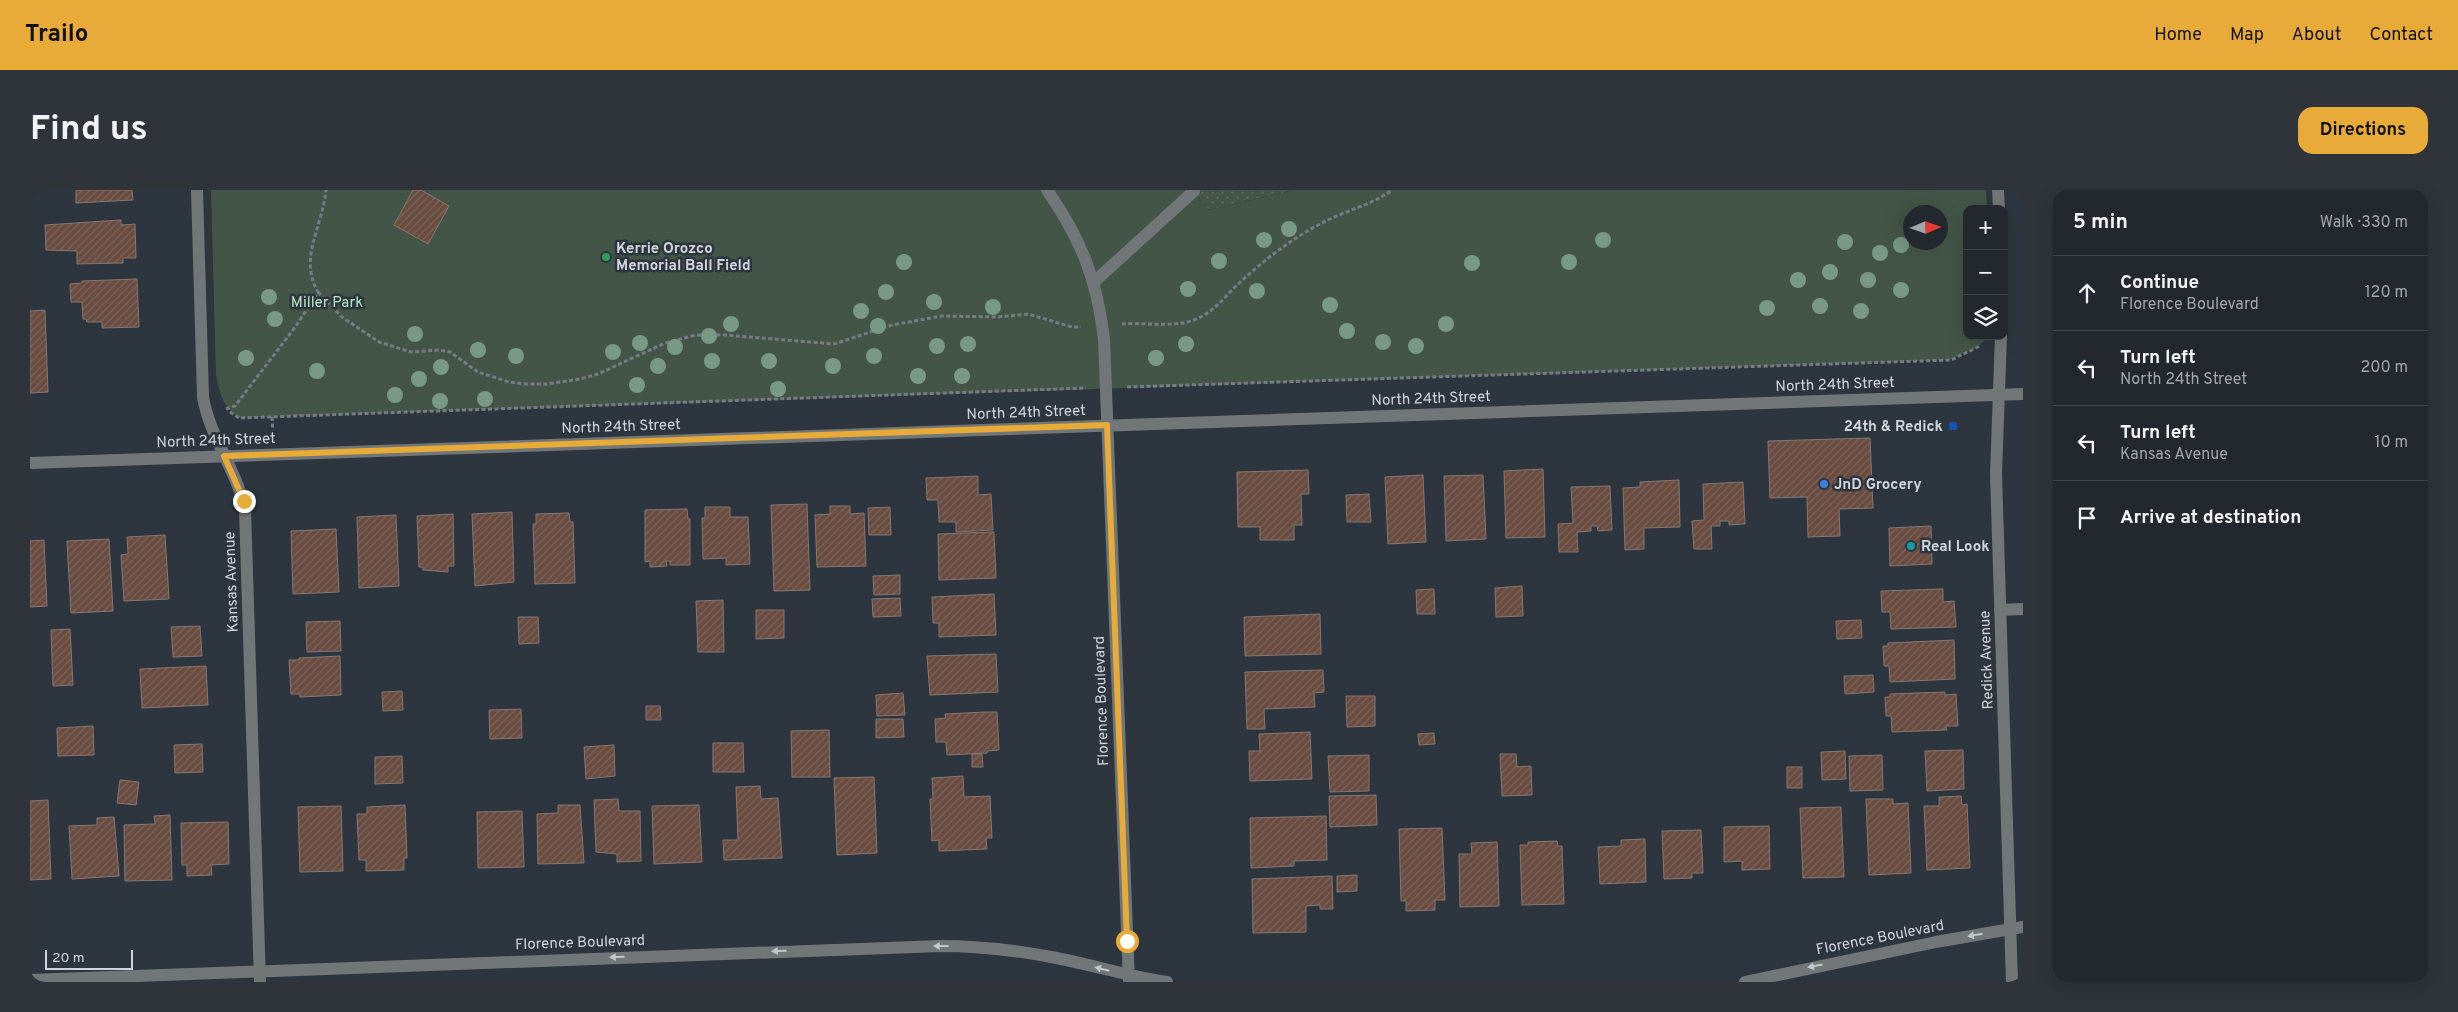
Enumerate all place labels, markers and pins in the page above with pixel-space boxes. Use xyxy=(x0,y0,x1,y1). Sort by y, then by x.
place label: Kerrie Orozco Memorial Ball Field xyxy=(616,240,751,276)
marker: Kerrie Orozco Memorial Ball Field xyxy=(600,251,612,263)
place label: 24th & Redick xyxy=(1844,418,1943,437)
marker: 24th & Redick xyxy=(1947,420,1959,432)
place label: JnD Grocery xyxy=(1834,476,1922,495)
marker: JnD Grocery xyxy=(1818,478,1830,490)
place label: Real Look xyxy=(1921,538,1990,557)
marker: Real Look xyxy=(1905,540,1917,552)

